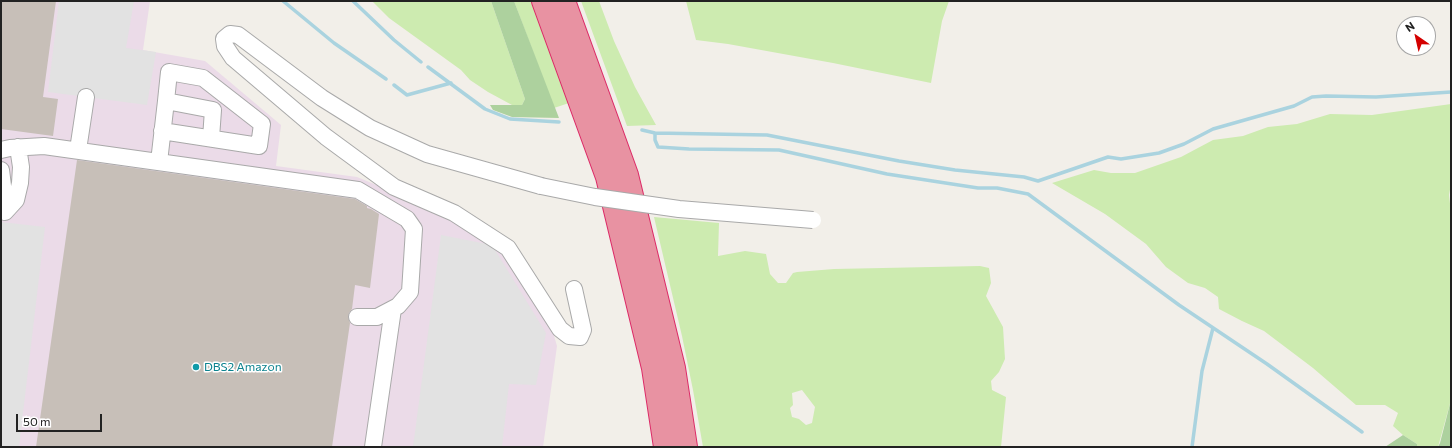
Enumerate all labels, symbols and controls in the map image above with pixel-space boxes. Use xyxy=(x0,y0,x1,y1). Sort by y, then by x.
north arrow xyxy=(1396,16,1436,56)
text: N xyxy=(1403,19,1417,34)
place label: DBS2 Amazon xyxy=(204,360,282,374)
marker: DBS2 Amazon xyxy=(191,362,201,372)
scale bar xyxy=(18,406,104,432)
text: 50 m xyxy=(23,414,51,428)

